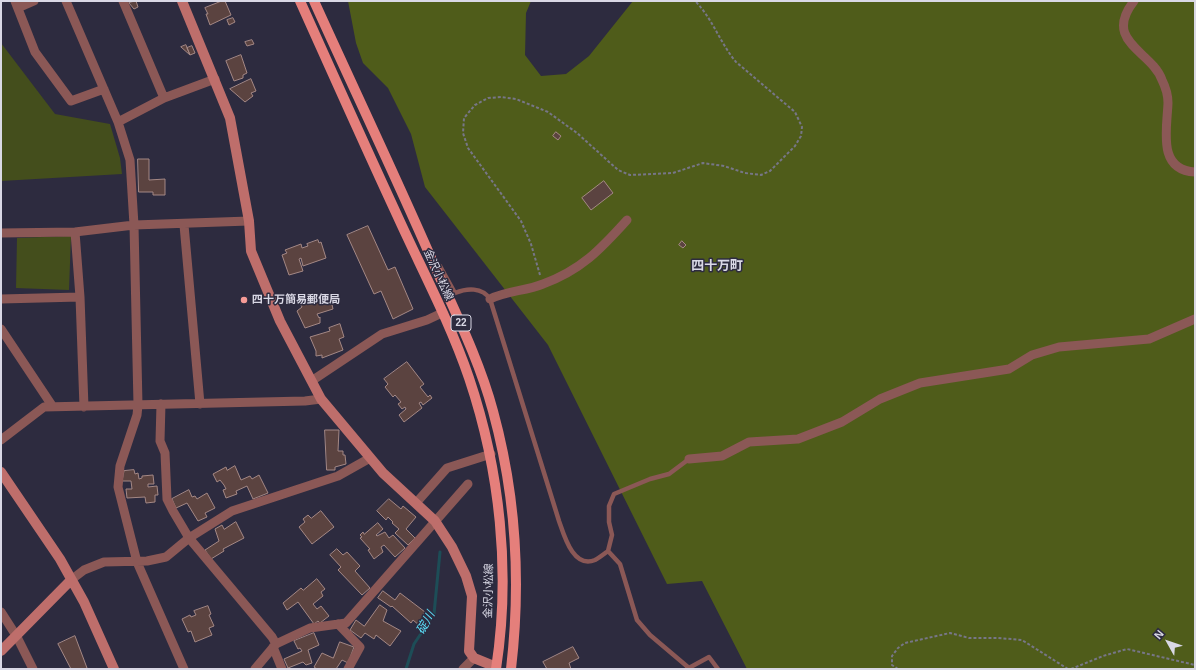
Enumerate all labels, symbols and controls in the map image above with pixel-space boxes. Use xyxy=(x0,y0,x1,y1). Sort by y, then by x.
street label: 金沢小松線 xyxy=(420,247,456,303)
district label: 四十万町 xyxy=(691,258,743,274)
place label: 四十万簡易郵便局 xyxy=(252,293,340,307)
marker: 四十万簡易郵便局 xyxy=(239,295,249,305)
road number: 22 xyxy=(451,315,471,331)
street label: 金沢小松線 xyxy=(482,563,496,619)
water label: 碇川 xyxy=(414,609,438,637)
north arrow xyxy=(1148,622,1188,662)
text: N xyxy=(1152,627,1166,641)

